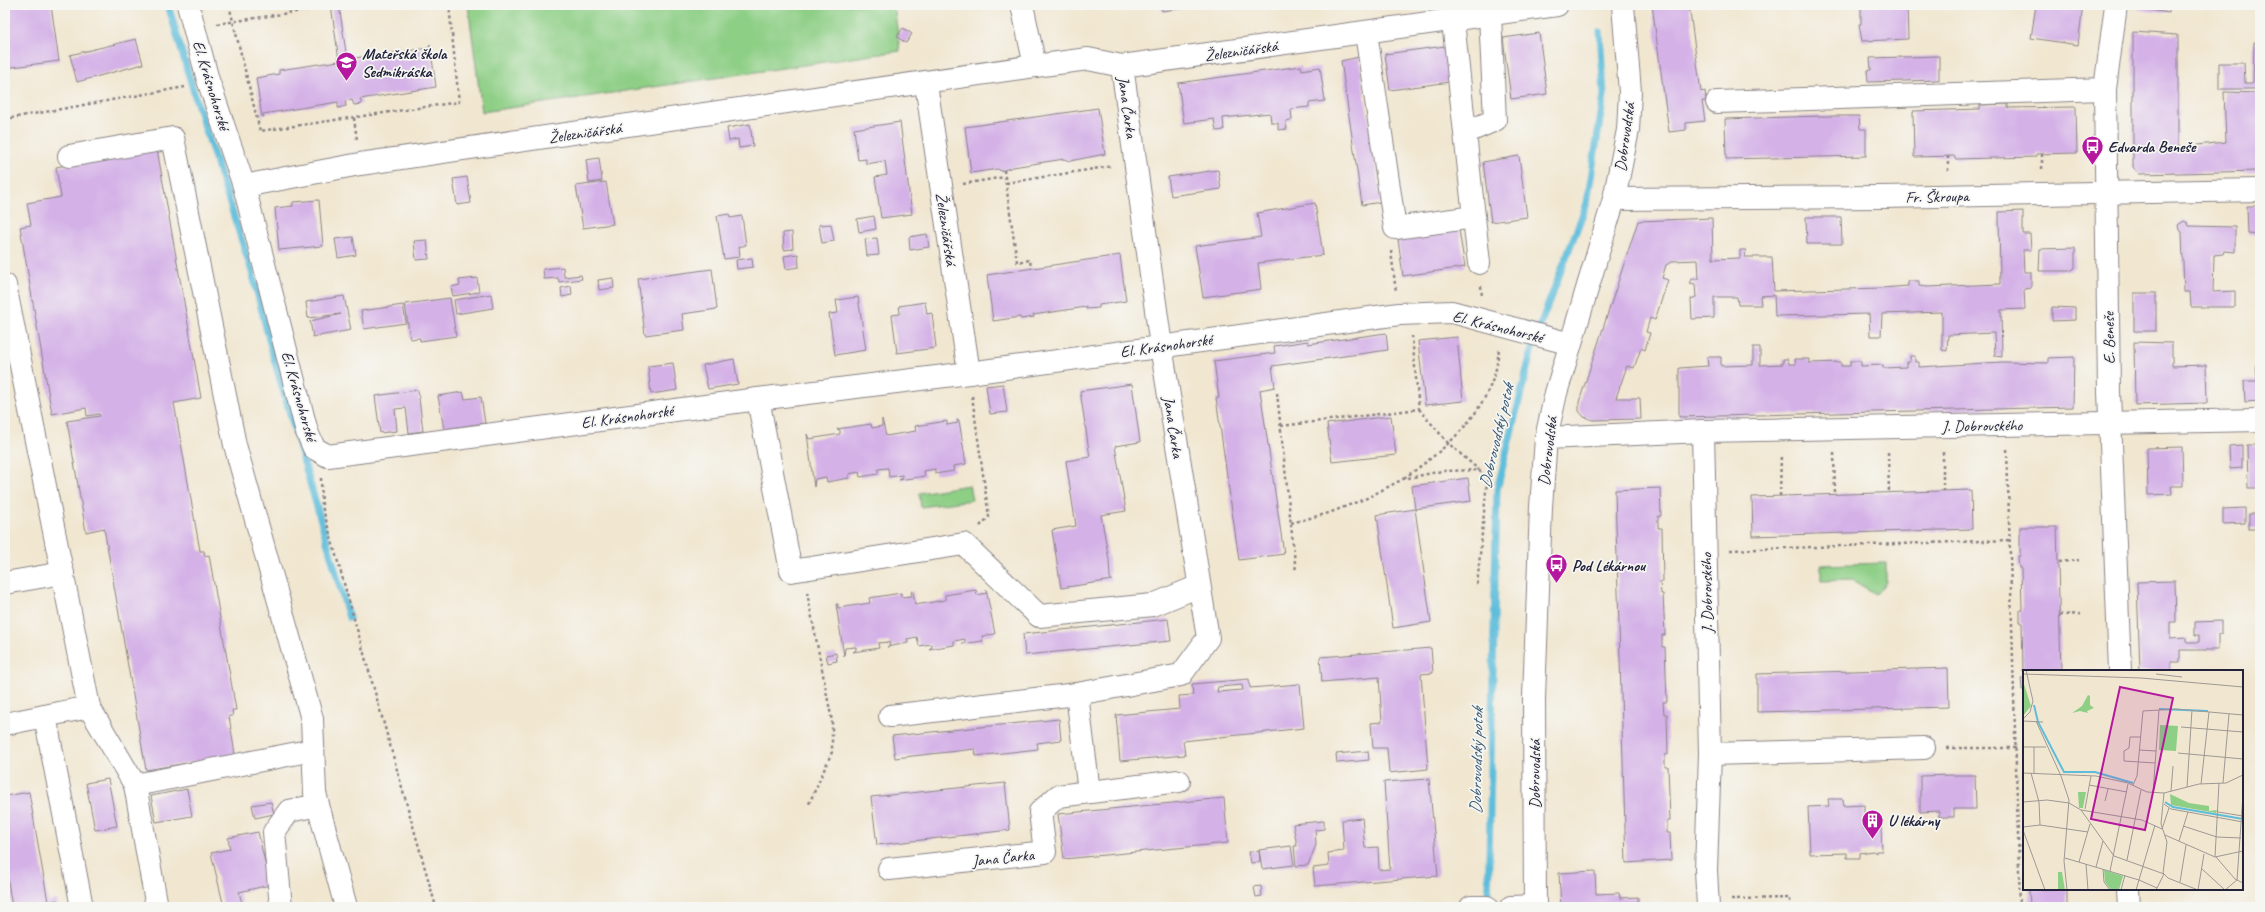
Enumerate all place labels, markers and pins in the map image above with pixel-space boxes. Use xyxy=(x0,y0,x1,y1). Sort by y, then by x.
place label: Mateřská škola Sedmikráska xyxy=(362,44,448,82)
school or university icon: Mateřská škola Sedmikráska xyxy=(334,49,360,82)
bus stop icon: Edvarda Beneše xyxy=(2080,133,2106,166)
place label: Edvarda Beneše xyxy=(2108,137,2197,157)
bus stop icon: Pod Lékárnou xyxy=(1544,552,1570,585)
place label: Pod Lékárnou xyxy=(1572,556,1647,576)
building icon: U lékárny xyxy=(1860,807,1886,840)
place label: U lékárny xyxy=(1888,811,1941,831)

